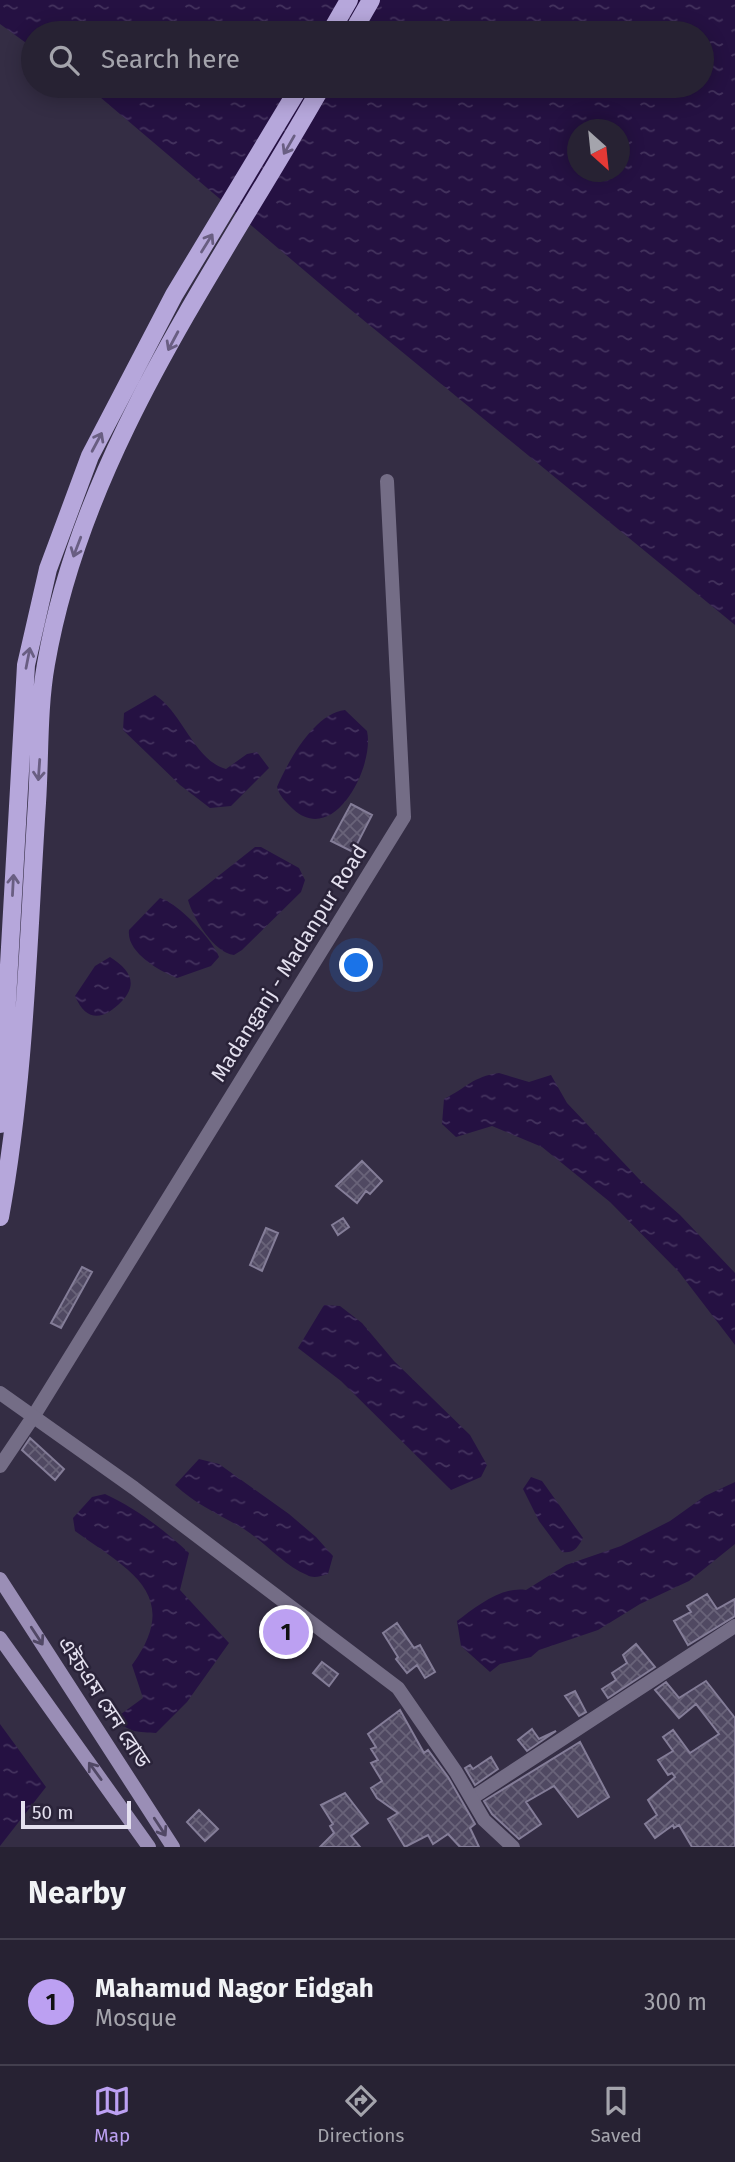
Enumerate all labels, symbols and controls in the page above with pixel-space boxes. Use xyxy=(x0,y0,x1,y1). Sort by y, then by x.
search box xyxy=(21,21,714,98)
icon: search xyxy=(45,41,83,79)
text: Search here xyxy=(101,44,240,75)
north arrow xyxy=(567,119,630,182)
one-way arrow xyxy=(282,134,295,155)
one-way arrow xyxy=(200,233,214,253)
one-way arrow xyxy=(165,330,179,350)
one-way arrow xyxy=(91,432,105,453)
one-way arrow xyxy=(70,535,82,557)
one-way arrow xyxy=(22,647,35,670)
one-way arrow xyxy=(32,758,45,780)
street label: Madanganj - Madanpur Road xyxy=(205,840,373,1086)
one-way arrow xyxy=(7,873,20,896)
your location xyxy=(339,948,373,982)
pin: 1 xyxy=(263,1606,309,1658)
one-way arrow xyxy=(30,1626,44,1645)
street label: এইচএম সেন রোড xyxy=(52,1632,157,1773)
one-way arrow xyxy=(88,1762,103,1781)
scale bar xyxy=(21,1798,131,1830)
text: 50 m xyxy=(32,1801,73,1824)
one-way arrow xyxy=(154,1817,168,1837)
text: Nearby xyxy=(28,1875,126,1911)
text: Mahamud Nagor Eidgah xyxy=(95,1973,374,2004)
text: 1 xyxy=(46,1988,56,2016)
text: 300 m xyxy=(644,1988,707,2016)
text: Mosque xyxy=(95,2004,177,2032)
tab: Map xyxy=(93,2082,131,2147)
tab: Directions xyxy=(317,2082,404,2147)
tab: Saved xyxy=(591,2082,642,2147)

